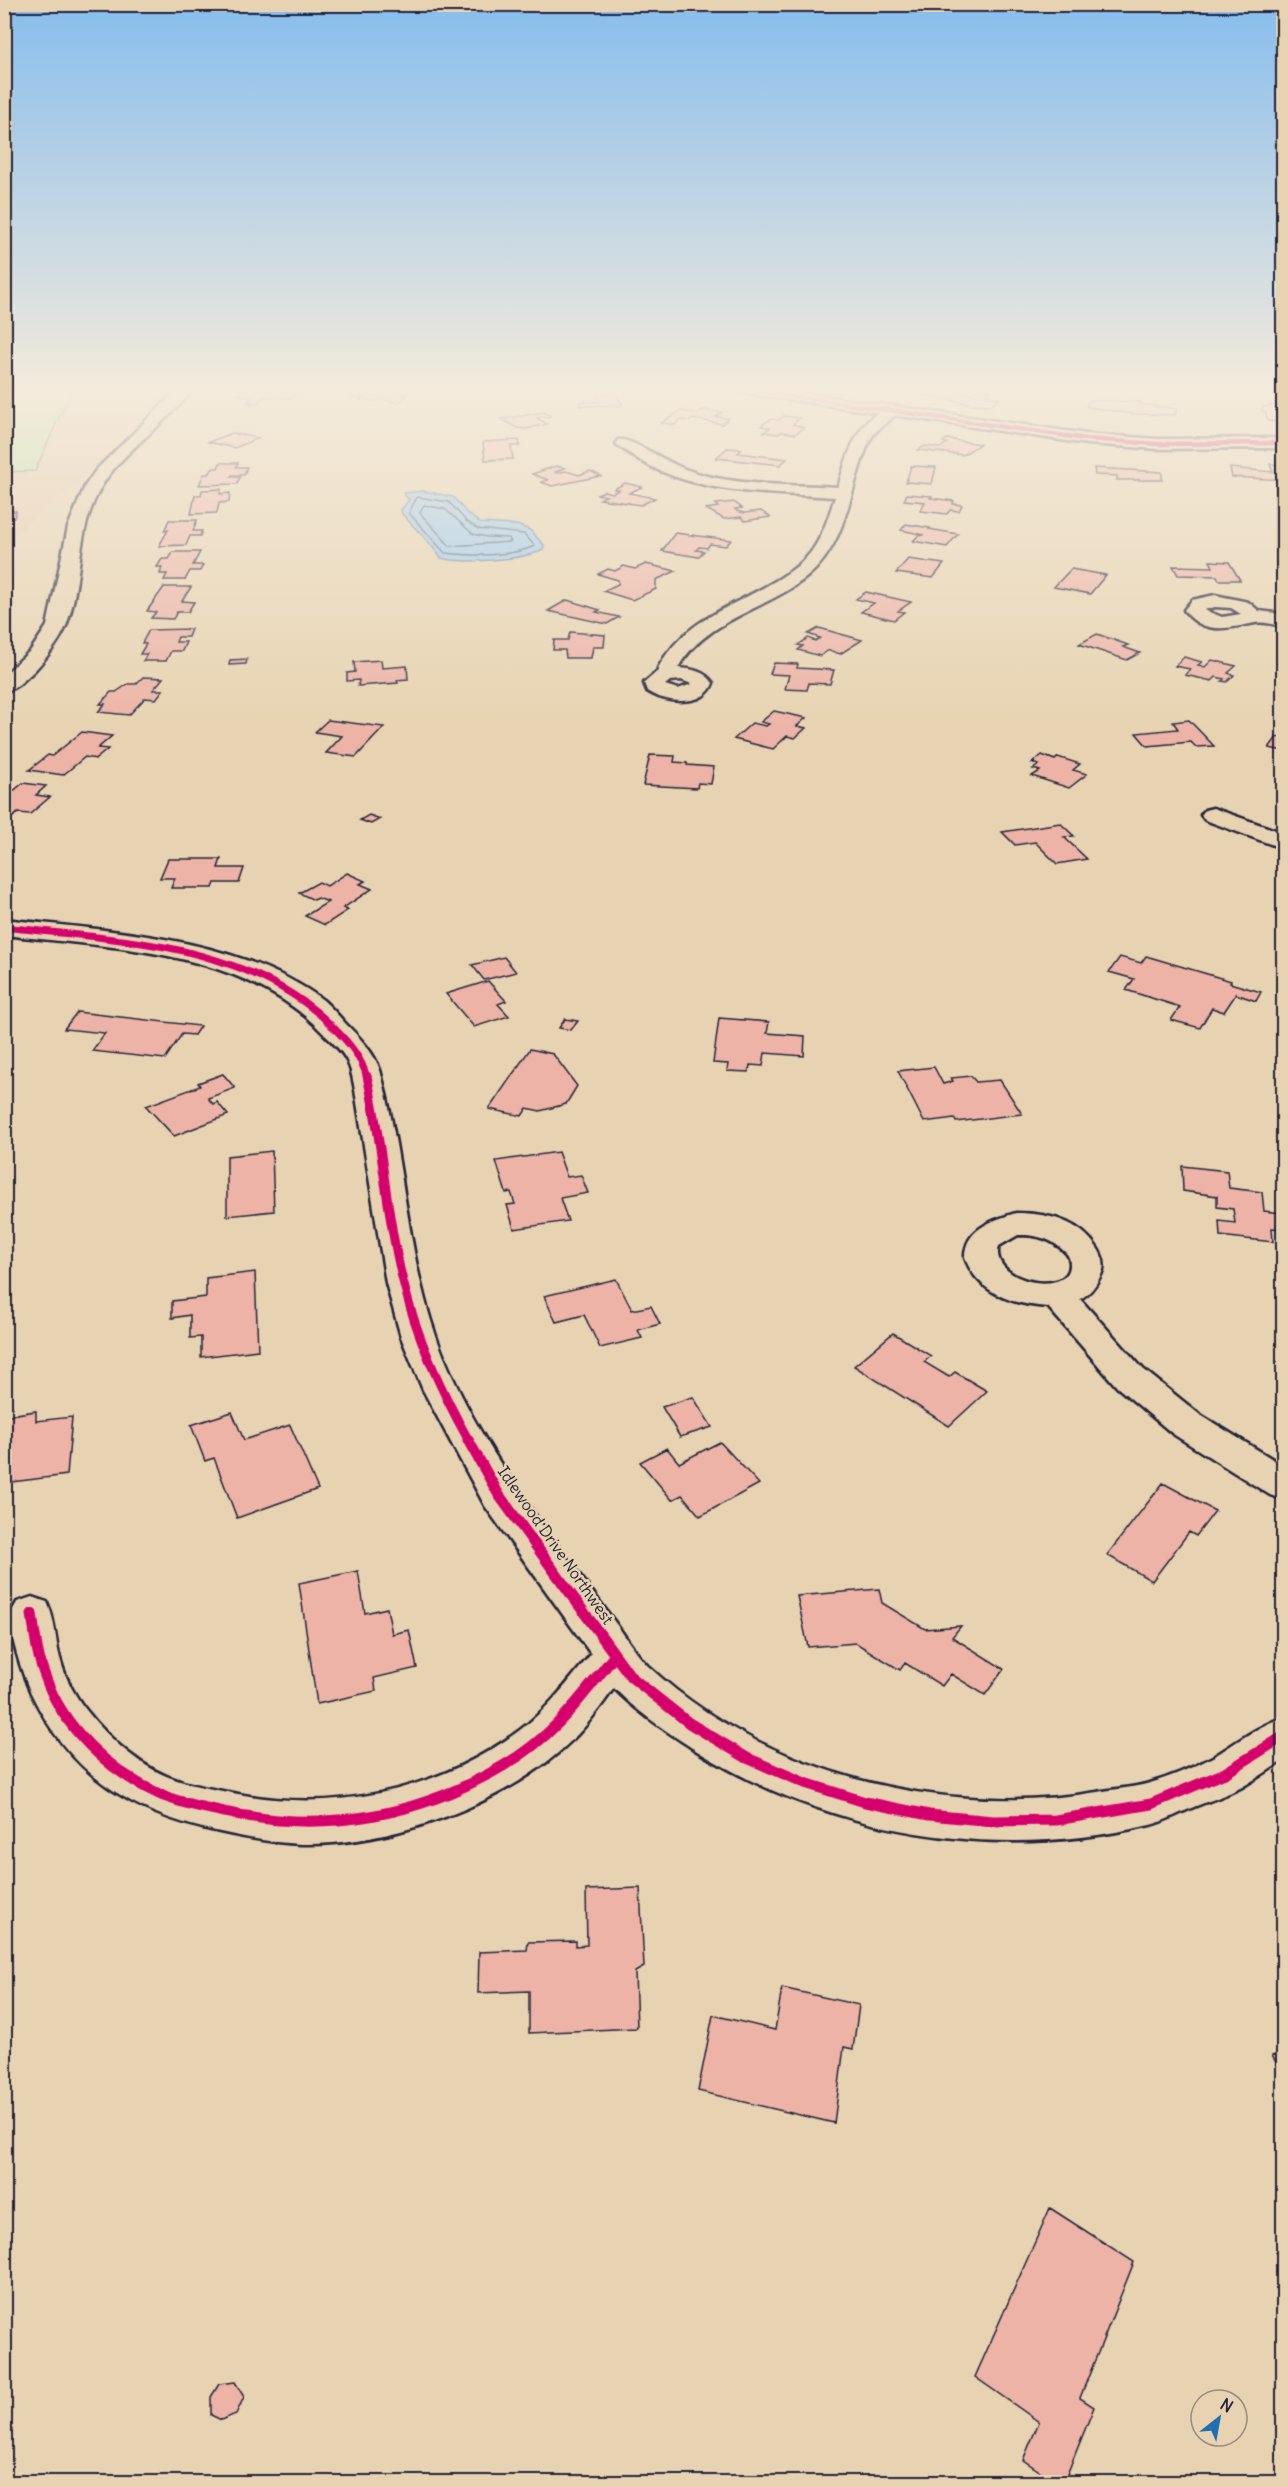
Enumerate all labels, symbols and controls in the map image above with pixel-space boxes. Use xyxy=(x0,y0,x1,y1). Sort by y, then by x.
street label: Idlewood Drive Northwest xyxy=(494,1462,619,1628)
north arrow xyxy=(1189,2388,1249,2448)
text: N xyxy=(1217,2394,1237,2417)

